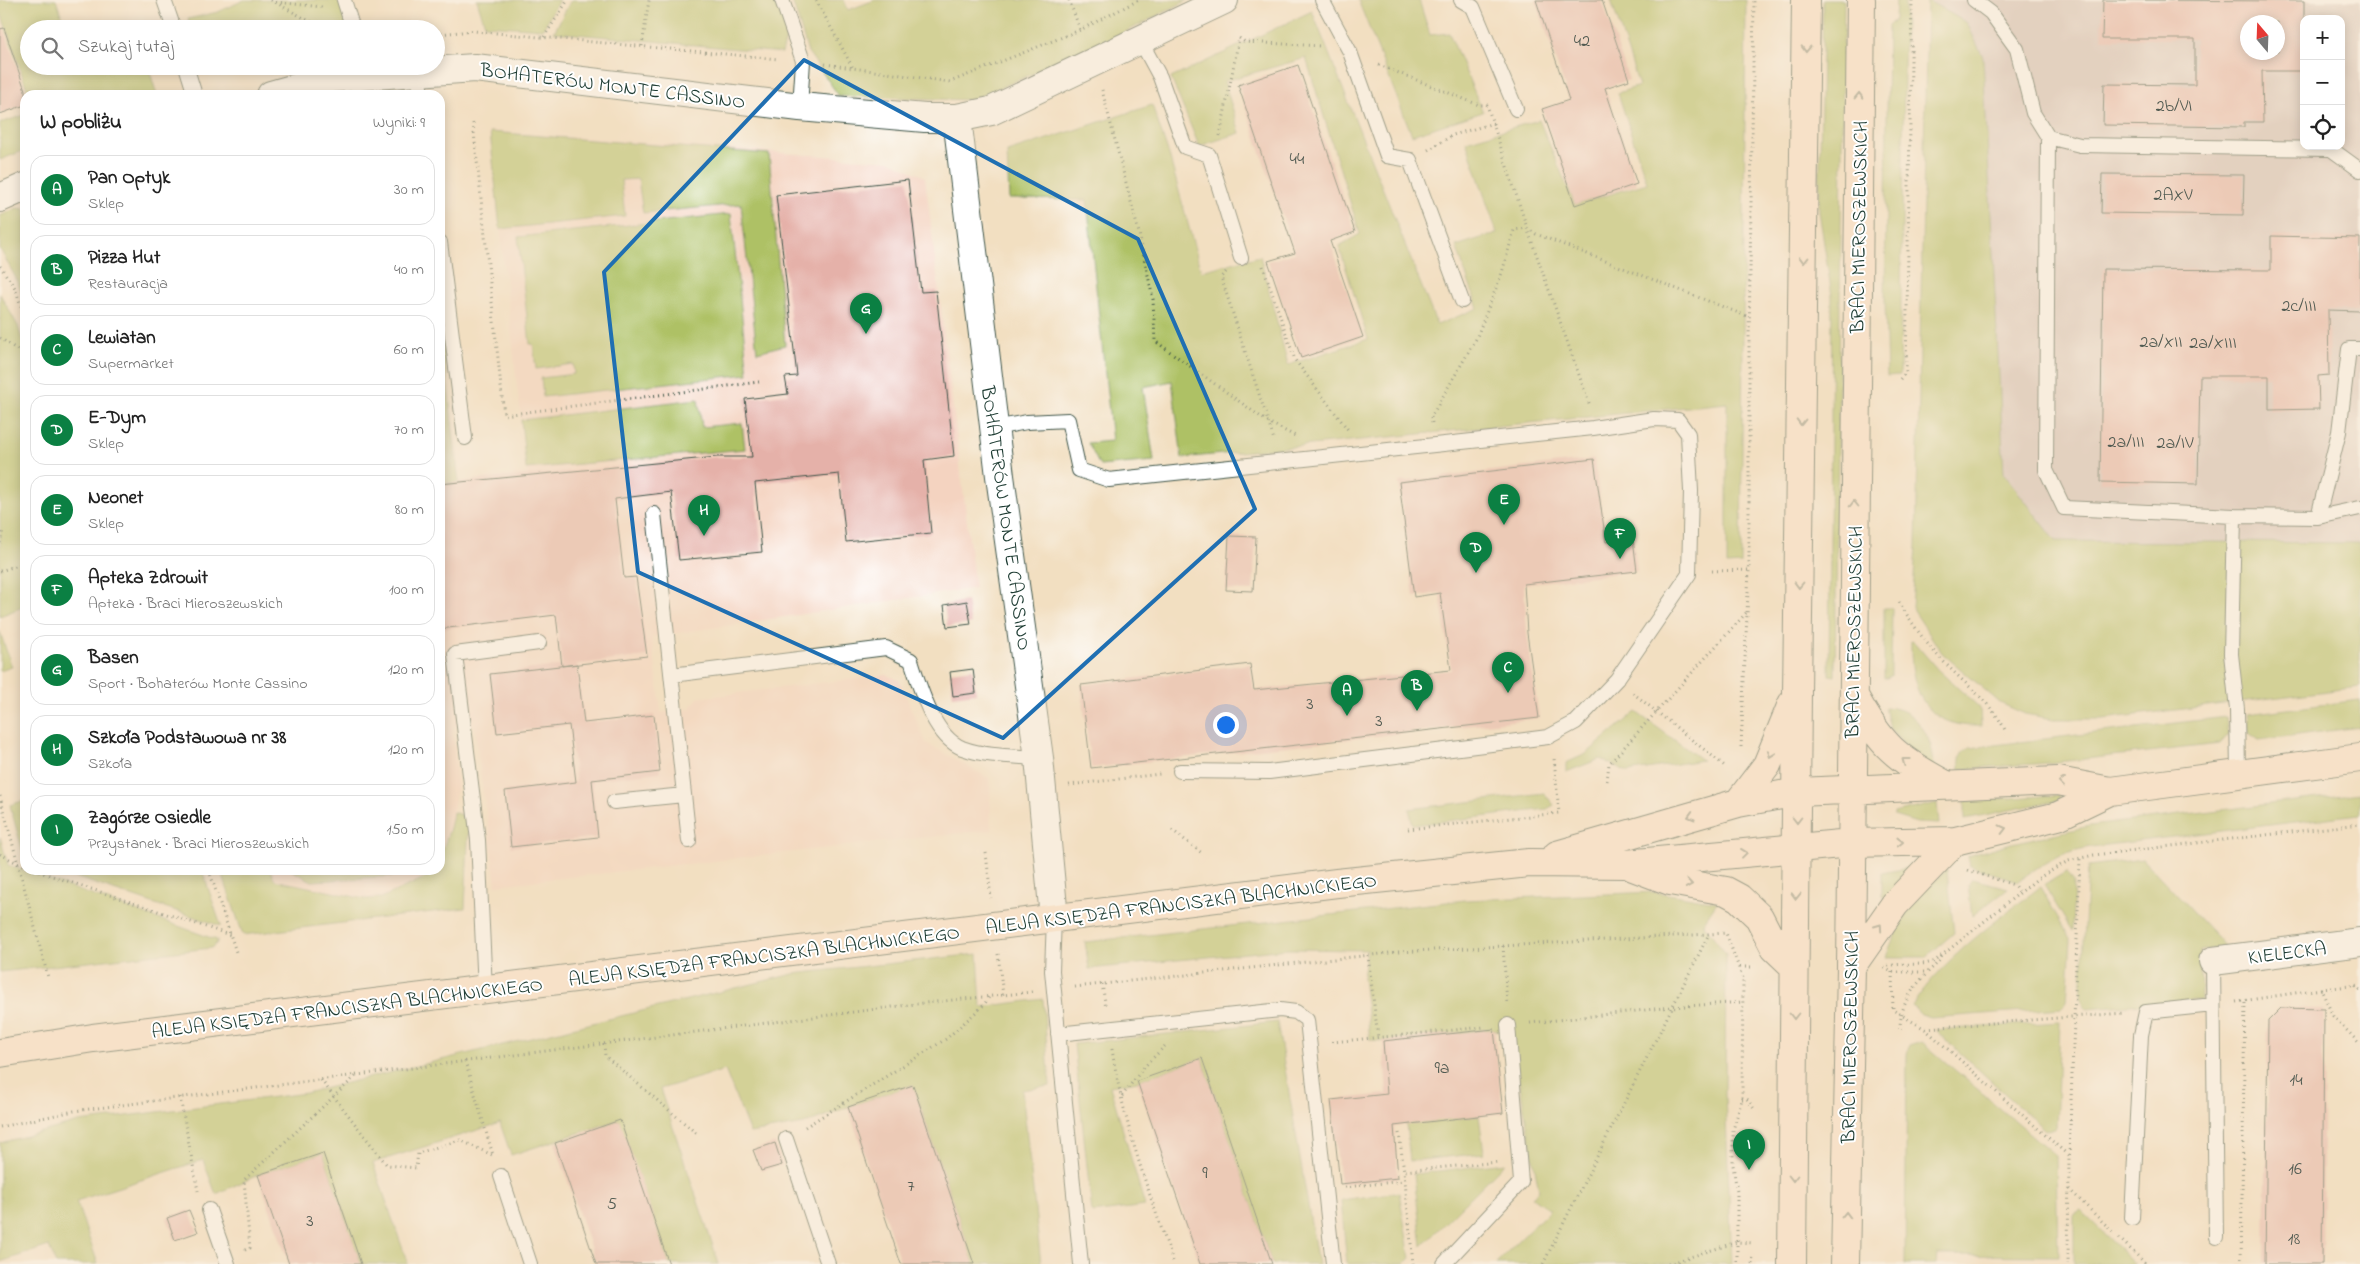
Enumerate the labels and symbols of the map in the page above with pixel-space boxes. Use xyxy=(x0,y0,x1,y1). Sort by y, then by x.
north arrow xyxy=(2240,15,2285,60)
house number: 42 xyxy=(1574,29,1590,55)
one-way arrow xyxy=(1801,45,1811,53)
street label: BOHATERÓW MONTE CASSINO xyxy=(478,57,747,118)
one-way arrow xyxy=(1854,92,1864,100)
house number: 2b/VI xyxy=(2156,94,2192,120)
street label: BRACI MIEROSZEWSKICH xyxy=(1844,121,1877,335)
house number: 44 xyxy=(1290,147,1305,173)
house number: 2AXV xyxy=(2154,183,2193,209)
one-way arrow xyxy=(1799,256,1809,264)
pin: G xyxy=(850,293,882,334)
house number: 2c/III xyxy=(2281,294,2317,320)
house number: 2a/XII xyxy=(2139,330,2183,356)
house number: 2a/XIII xyxy=(2189,331,2237,357)
street label: BOHATERÓW MONTE CASSINO xyxy=(971,383,1037,652)
one-way arrow xyxy=(1796,419,1806,427)
house number: 2a/III xyxy=(2108,430,2144,456)
house number: 2a/IV xyxy=(2157,431,2194,457)
pin: E xyxy=(1488,484,1520,525)
pin: H xyxy=(688,495,720,536)
one-way arrow xyxy=(1849,500,1859,508)
pin: F xyxy=(1604,518,1636,559)
street label: BRACI MIEROSZEWSKICH xyxy=(1839,526,1872,740)
pin: D xyxy=(1460,532,1492,573)
one-way arrow xyxy=(1794,582,1804,589)
pin: C xyxy=(1492,652,1524,693)
pin: B xyxy=(1401,670,1433,711)
pin: A xyxy=(1331,675,1363,716)
house number: 3 xyxy=(1306,692,1314,718)
house number: 3 xyxy=(1375,709,1383,735)
your location xyxy=(1213,712,1239,738)
one-way arrow xyxy=(1767,750,1777,758)
one-way arrow xyxy=(1902,759,1911,767)
one-way arrow xyxy=(2058,777,2066,788)
one-way arrow xyxy=(1687,810,1696,821)
one-way arrow xyxy=(1792,816,1802,824)
one-way arrow xyxy=(1998,824,2007,835)
one-way arrow xyxy=(1896,837,1904,847)
one-way arrow xyxy=(1740,848,1748,859)
street label: ALEJA KSIĘDZA FRANCISZKA BLACHNICKIEGO xyxy=(984,867,1379,944)
one-way arrow xyxy=(1685,878,1693,888)
one-way arrow xyxy=(1791,892,1801,900)
street label: ALEJA KSIĘDZA FRANCISZKA BLACHNICKIEGO xyxy=(567,919,962,996)
one-way arrow xyxy=(1873,923,1882,933)
street label: BRACI MIEROSZEWSKICH xyxy=(1835,931,1868,1145)
street label: KIELECKA xyxy=(2246,935,2328,974)
street label: ALEJA KSIĘDZA FRANCISZKA BLACHNICKIEGO xyxy=(150,971,545,1048)
one-way arrow xyxy=(1789,1012,1799,1020)
house number: 9a xyxy=(1434,1056,1450,1082)
house number: 14 xyxy=(2289,1068,2303,1094)
pin: I xyxy=(1733,1129,1765,1170)
house number: 16 xyxy=(2288,1157,2302,1183)
house number: 9 xyxy=(1202,1161,1208,1187)
house number: 7 xyxy=(907,1174,915,1200)
one-way arrow xyxy=(1788,1175,1798,1183)
house number: 5 xyxy=(607,1192,617,1218)
house number: 3 xyxy=(306,1209,314,1235)
one-way arrow xyxy=(1841,1211,1851,1219)
house number: 18 xyxy=(2288,1227,2300,1253)

